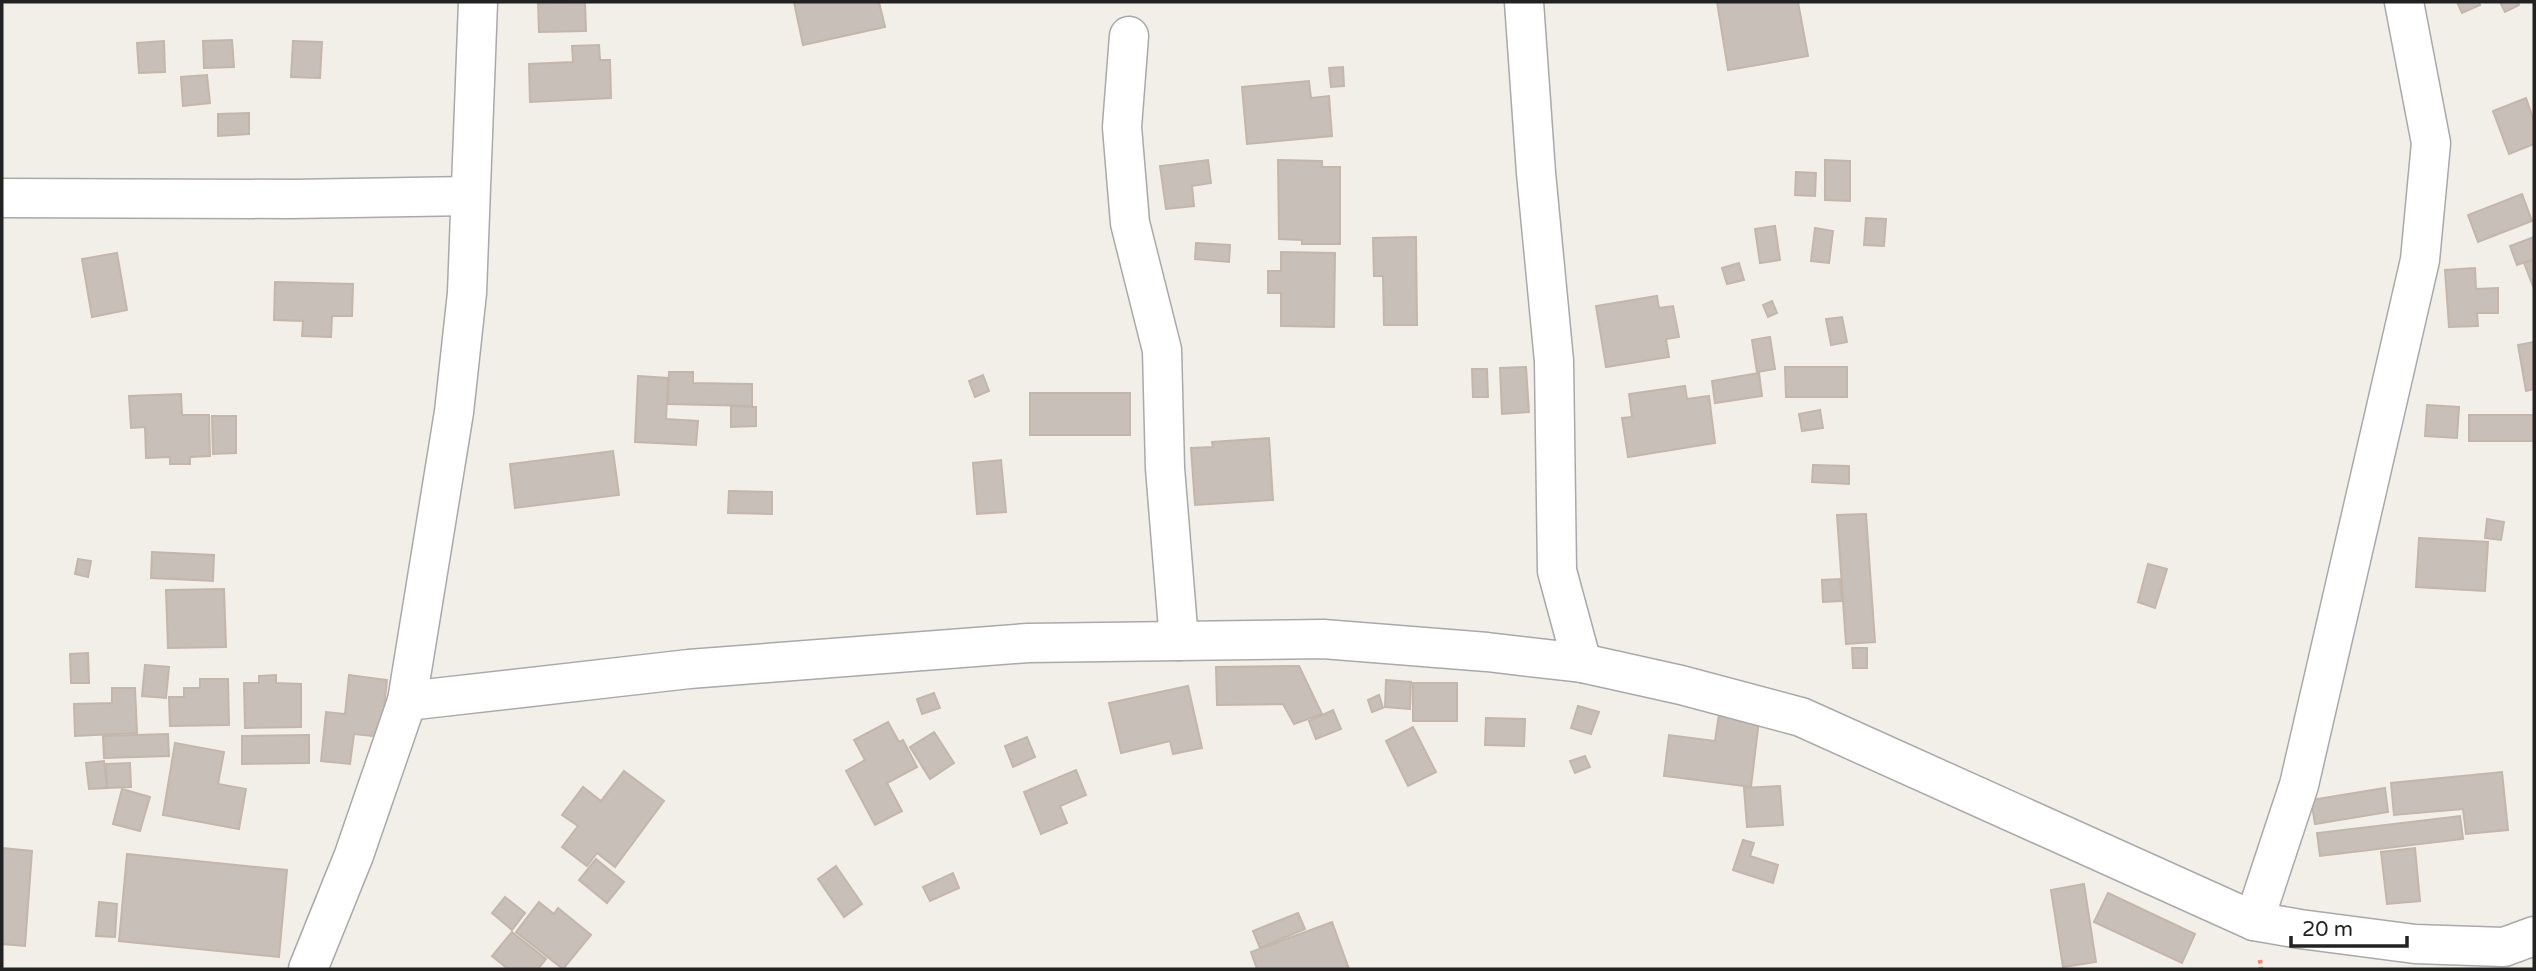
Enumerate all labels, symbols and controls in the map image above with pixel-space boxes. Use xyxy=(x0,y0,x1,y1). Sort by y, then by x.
scale bar xyxy=(2291,904,2406,948)
text: 20 m xyxy=(2302,917,2353,942)

